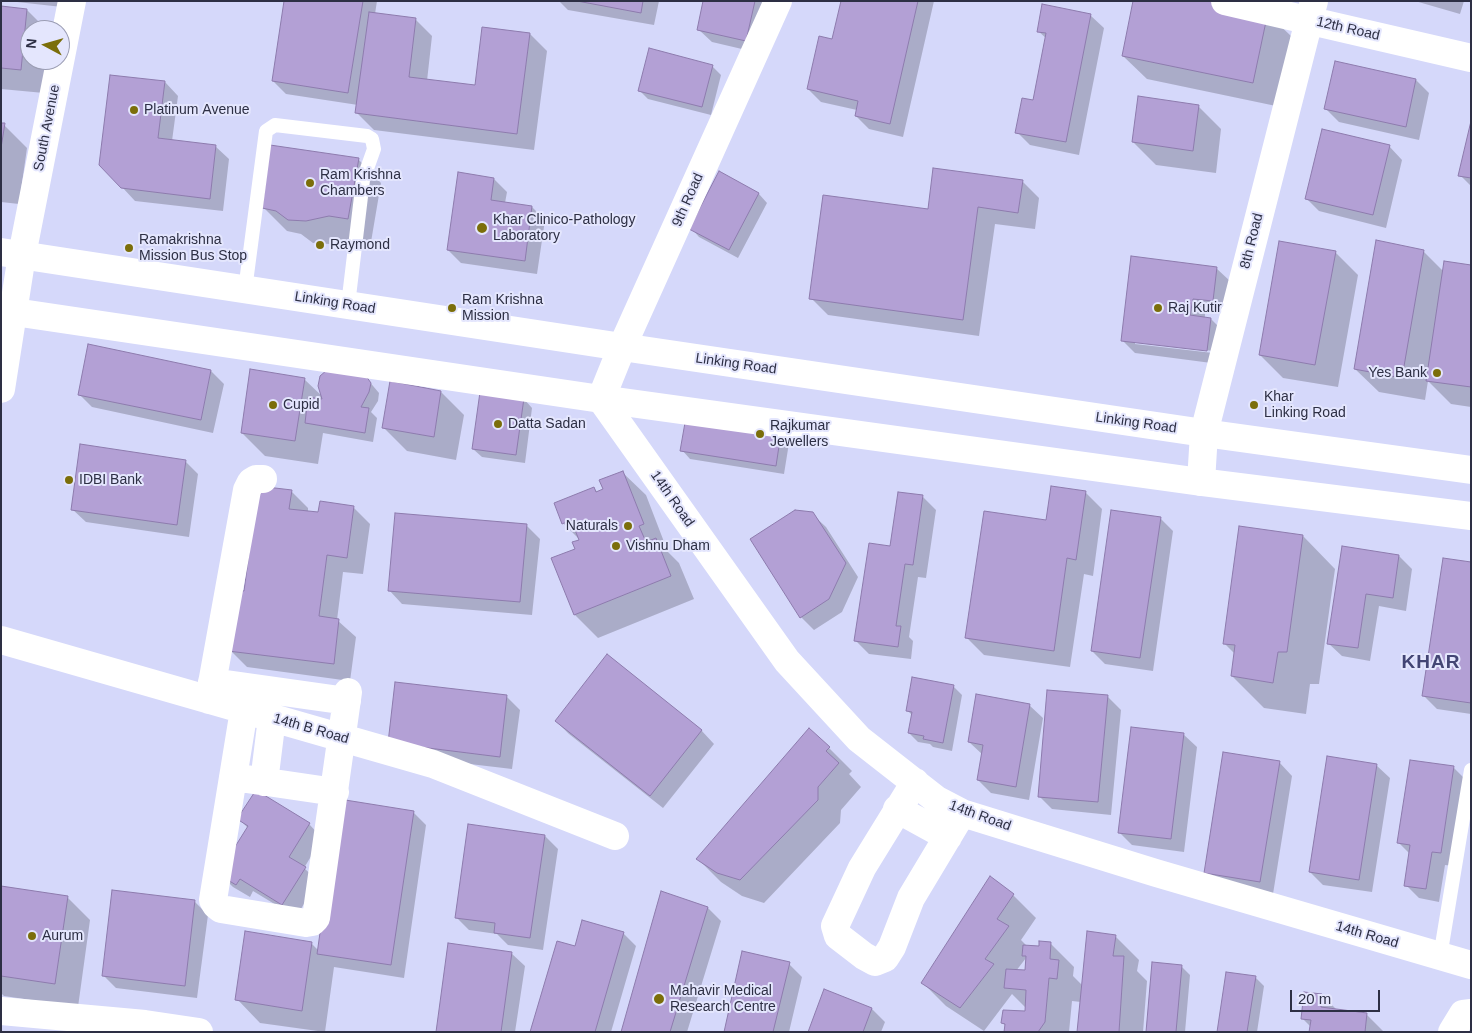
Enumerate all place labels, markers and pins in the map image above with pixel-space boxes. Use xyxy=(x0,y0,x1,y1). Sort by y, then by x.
place label: Platinum Avenue xyxy=(144,102,250,118)
marker: Platinum Avenue xyxy=(128,104,140,116)
place label: Ram Krishna Chambers xyxy=(320,167,401,200)
marker: Ram Krishna Chambers xyxy=(304,177,316,189)
place label: Khar Clinico-Pathology Laboratory xyxy=(493,212,635,244)
marker: Khar Clinico-Pathology Laboratory xyxy=(475,221,489,235)
place label: Ramakrishna Mission Bus Stop xyxy=(139,232,247,264)
place label: Raymond xyxy=(330,237,390,253)
marker: Raymond xyxy=(314,239,326,251)
marker: Ramakrishna Mission Bus Stop xyxy=(123,242,135,254)
place label: Ram Krishna Mission xyxy=(462,292,543,324)
place label: Raj Kutir xyxy=(1168,300,1222,316)
marker: Ram Krishna Mission xyxy=(446,302,458,314)
marker: Raj Kutir xyxy=(1152,302,1164,314)
place label: Yes Bank xyxy=(1368,365,1427,381)
marker: Yes Bank xyxy=(1431,367,1443,379)
place label: Khar Linking Road xyxy=(1264,389,1346,422)
place label: Cupid xyxy=(283,397,320,413)
marker: Cupid xyxy=(267,399,279,411)
marker: Khar Linking Road xyxy=(1248,399,1260,411)
place label: Datta Sadan xyxy=(508,416,586,432)
marker: Datta Sadan xyxy=(492,418,504,430)
place label: Rajkumar Jewellers xyxy=(770,418,830,451)
marker: Rajkumar Jewellers xyxy=(754,428,766,440)
place label: IDBI Bank xyxy=(79,472,142,488)
marker: IDBI Bank xyxy=(63,474,75,486)
place label: Naturals xyxy=(566,518,618,534)
marker: Naturals xyxy=(622,520,634,532)
place label: Vishnu Dham xyxy=(626,538,710,554)
marker: Vishnu Dham xyxy=(610,540,622,552)
place label: Aurum xyxy=(42,928,83,944)
marker: Aurum xyxy=(26,930,38,942)
place label: Mahavir Medical Research Centre xyxy=(670,983,776,1016)
marker: Mahavir Medical Research Centre xyxy=(652,992,666,1006)

